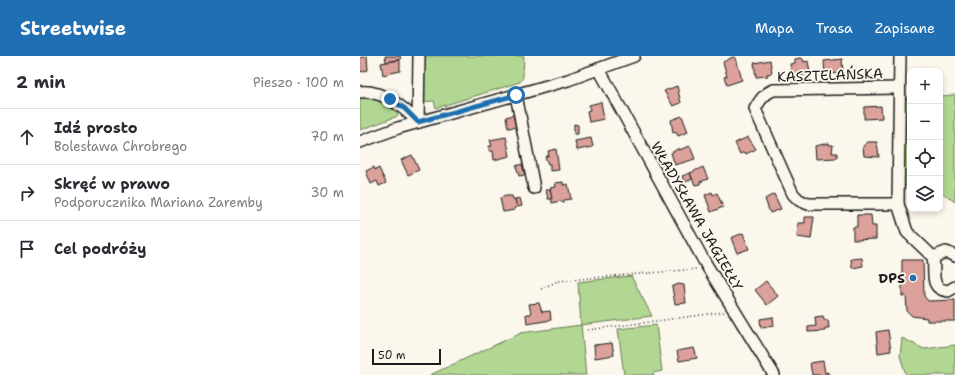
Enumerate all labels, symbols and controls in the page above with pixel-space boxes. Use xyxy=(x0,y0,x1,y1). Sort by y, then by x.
text: Streetwise xyxy=(20,16,126,41)
text: Mapa xyxy=(755,19,794,37)
text: Trasa xyxy=(816,19,853,37)
text: Zapisane xyxy=(875,19,935,37)
street label: KASZTELAŃSKA xyxy=(777,64,883,86)
map controls xyxy=(907,68,943,212)
button: + xyxy=(907,68,943,104)
text: 2 min xyxy=(16,71,66,93)
text: Pieszo · 100 m xyxy=(253,74,344,91)
route start xyxy=(507,86,525,104)
route end xyxy=(381,90,399,108)
button: − xyxy=(907,104,943,140)
text: Idź prosto xyxy=(54,118,138,138)
icon: ahead xyxy=(16,126,38,148)
text: 70 m xyxy=(310,128,344,145)
text: Bolesława Chrobrego xyxy=(54,138,187,155)
street label: WŁADYSŁAWA JAGIEŁŁY xyxy=(647,138,747,294)
button: locate xyxy=(907,140,943,176)
text: Skręć w prawo xyxy=(54,174,170,194)
button: layers xyxy=(907,176,943,212)
icon: right xyxy=(16,182,38,204)
text: 30 m xyxy=(310,184,344,201)
text: Podporucznika Mariana Zaremby xyxy=(54,194,263,211)
icon: arrive xyxy=(16,238,38,260)
text: Cel podróży xyxy=(54,239,146,259)
place label: DPS xyxy=(878,269,905,287)
marker: DPS xyxy=(908,273,918,283)
scale bar xyxy=(372,347,441,366)
text: 50 m xyxy=(378,348,406,363)

